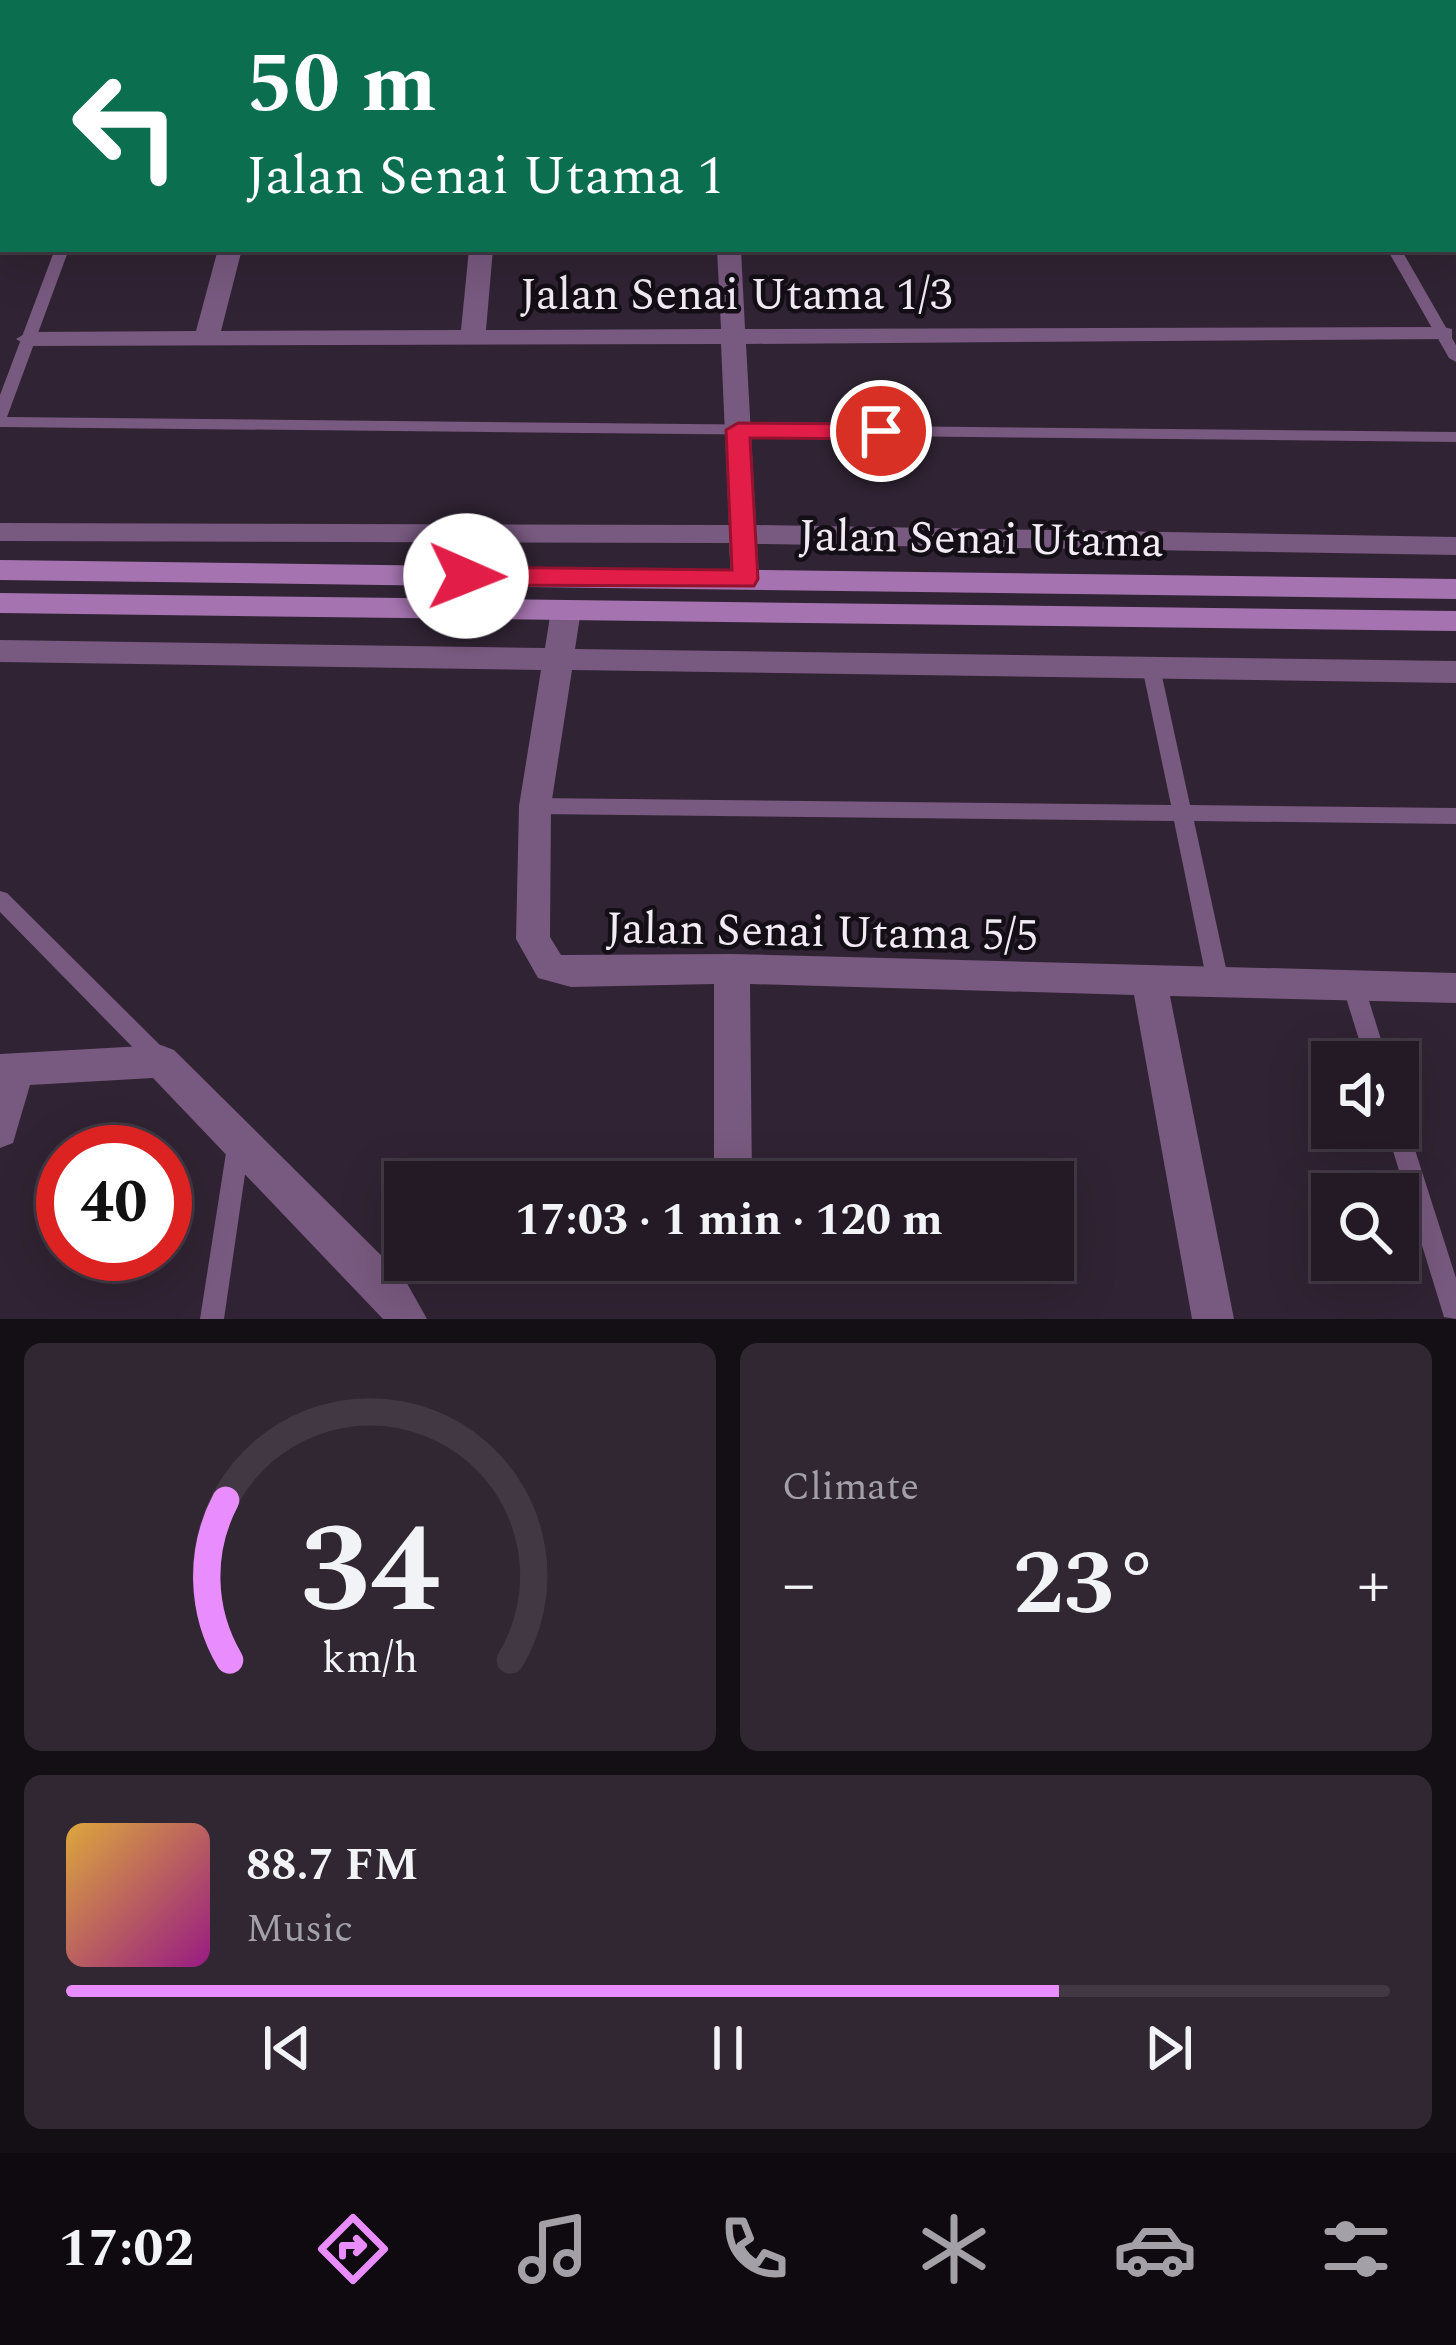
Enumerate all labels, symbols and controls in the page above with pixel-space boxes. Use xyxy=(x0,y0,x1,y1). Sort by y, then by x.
text: 50 m xyxy=(246,21,437,149)
icon: left xyxy=(48,48,204,204)
text: Jalan Senai Utama 1 xyxy=(246,136,724,218)
street label: Jalan Senai Utama 1/3 xyxy=(520,261,952,330)
pin xyxy=(830,380,932,482)
icon: arrive xyxy=(848,398,914,464)
street label: Jalan Senai Utama xyxy=(798,502,1164,577)
position arrow xyxy=(403,513,529,639)
street label: Jalan Senai Utama 5/5 xyxy=(605,894,1039,971)
map controls xyxy=(1311,1041,1419,1281)
button: sound xyxy=(1311,1041,1419,1149)
speed limit sign: 40 xyxy=(36,1125,192,1281)
button: search xyxy=(1311,1173,1419,1281)
text: 17:03 · 1 min · 120 m xyxy=(515,1186,943,1255)
text: Climate xyxy=(782,1458,919,1517)
text: 34 xyxy=(300,1477,440,1667)
text: 23° xyxy=(1013,1517,1159,1654)
text: − xyxy=(782,1535,815,1636)
text: + xyxy=(1357,1535,1390,1636)
text: km/h xyxy=(322,1627,418,1692)
text: 88.7 FM xyxy=(246,1831,418,1900)
text: Music xyxy=(246,1900,353,1959)
icon: previous xyxy=(254,2015,320,2081)
icon: pause xyxy=(695,2015,761,2081)
icon: next xyxy=(1136,2015,1202,2081)
icon: directions xyxy=(311,2207,395,2291)
icon: music xyxy=(511,2207,595,2291)
icon: phone xyxy=(712,2207,796,2291)
icon: climate xyxy=(912,2207,996,2291)
icon: car xyxy=(1113,2207,1197,2291)
icon: filters xyxy=(1314,2207,1398,2291)
text: 17:02 xyxy=(58,2208,194,2290)

